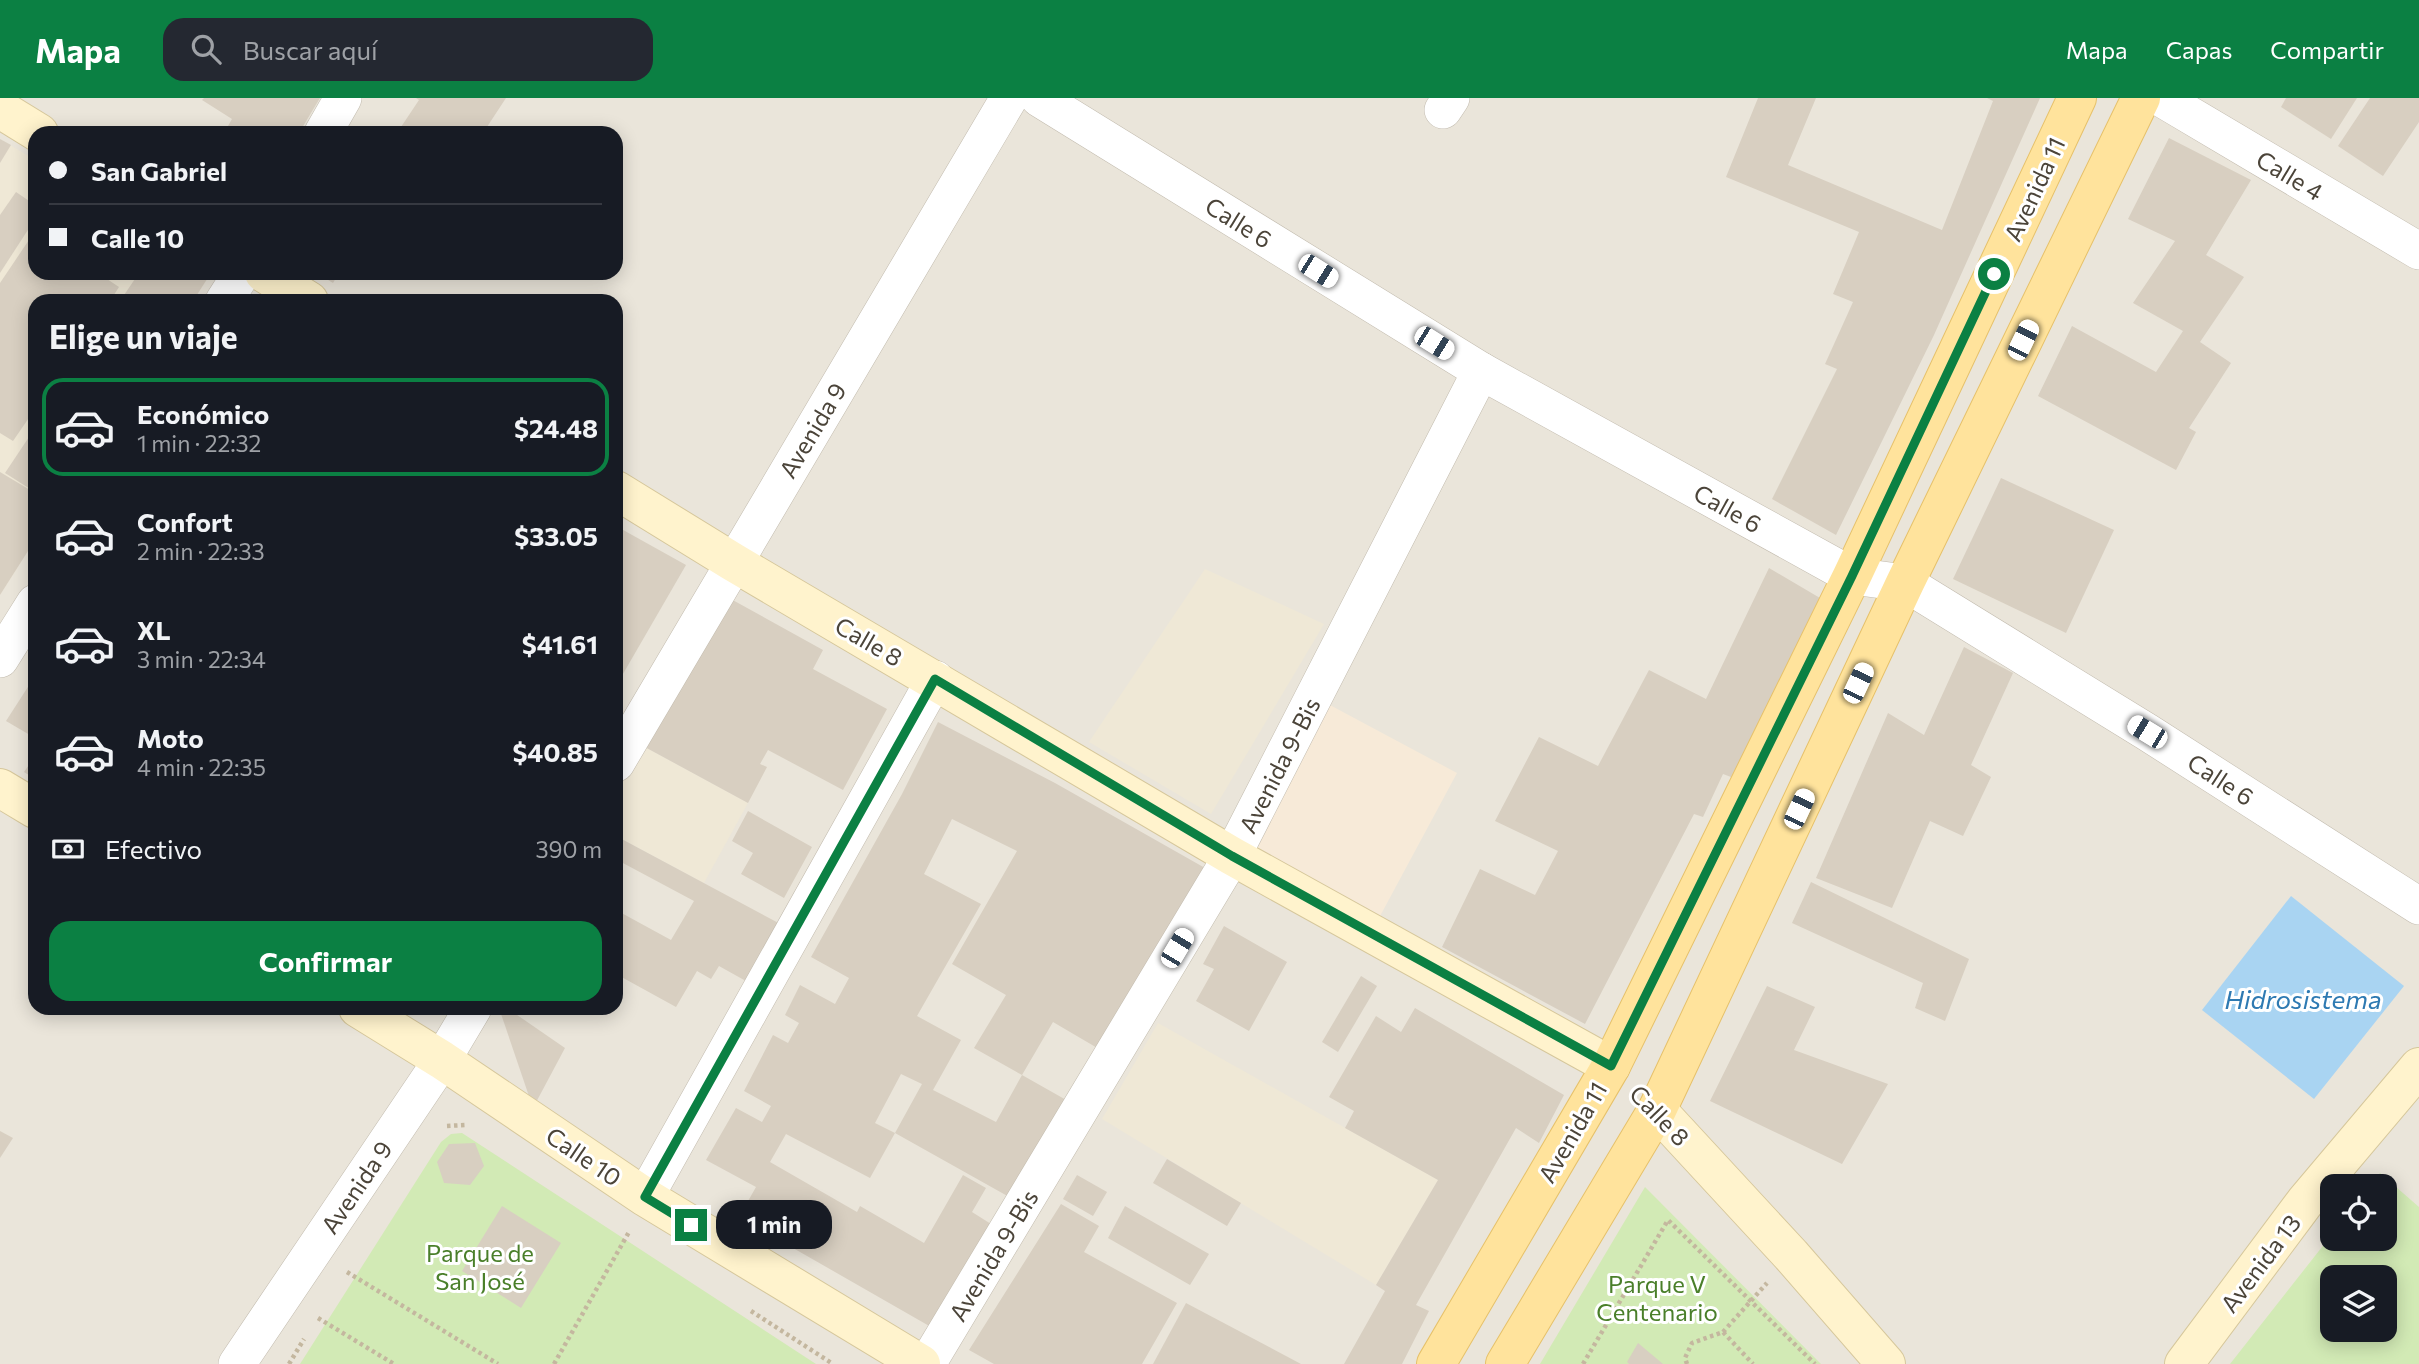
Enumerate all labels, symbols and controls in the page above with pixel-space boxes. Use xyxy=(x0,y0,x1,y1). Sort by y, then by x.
search box xyxy=(163,18,653,81)
text: Mapa xyxy=(35,29,121,70)
icon: search xyxy=(187,30,225,68)
text: Buscar aquí xyxy=(243,34,378,65)
text: Mapa xyxy=(2066,35,2128,64)
text: Capas xyxy=(2166,35,2232,64)
text: Compartir xyxy=(2270,35,2384,64)
street label: Avenida 11 xyxy=(1997,132,2071,246)
street label: Calle 4 xyxy=(2251,144,2329,206)
text: San Gabriel xyxy=(91,155,227,186)
street label: Calle 6 xyxy=(1200,190,1278,254)
text: Calle 10 xyxy=(91,222,184,253)
car xyxy=(1295,251,1342,291)
route start xyxy=(1978,258,2010,290)
text: Elige un viaje xyxy=(49,316,238,356)
car xyxy=(2005,317,2042,363)
car xyxy=(1411,323,1458,363)
street label: Avenida 9 xyxy=(772,377,852,483)
icon: car xyxy=(53,396,116,459)
text: Económico xyxy=(137,398,269,429)
text: $24.48 xyxy=(514,412,598,443)
text: 1 min · 22:32 xyxy=(137,429,261,457)
street label: Calle 6 xyxy=(1689,478,1767,538)
icon: car xyxy=(53,504,116,567)
text: Confort xyxy=(137,506,233,537)
text: $33.05 xyxy=(514,520,598,551)
text: 2 min · 22:33 xyxy=(137,537,265,565)
street label: Calle 8 xyxy=(830,610,908,672)
icon: car xyxy=(53,612,116,675)
text: XL xyxy=(137,614,171,645)
text: $41.61 xyxy=(522,628,598,659)
text: 3 min · 22:34 xyxy=(137,645,266,673)
car xyxy=(1840,660,1877,706)
street label: Avenida 9-Bis xyxy=(1232,692,1326,838)
car xyxy=(2124,712,2171,752)
icon: car xyxy=(53,720,116,783)
text: Moto xyxy=(137,722,204,753)
text: $40.85 xyxy=(512,736,598,767)
street label: Calle 6 xyxy=(2182,747,2260,811)
text: 4 min · 22:35 xyxy=(137,753,266,781)
car xyxy=(1781,786,1818,832)
icon: cash xyxy=(49,830,87,868)
text: Efectivo xyxy=(105,833,202,864)
text: 390 m xyxy=(535,835,602,863)
button: Confirmar xyxy=(49,921,602,1001)
car xyxy=(1158,925,1197,971)
water label: Hidrosistema xyxy=(2224,983,2382,1014)
street label: Avenida 11 xyxy=(1532,1076,1612,1188)
street label: Calle 8 xyxy=(1624,1079,1696,1151)
street label: Calle 10 xyxy=(541,1120,627,1192)
street label: Avenida 9 xyxy=(314,1135,398,1239)
map controls xyxy=(2320,1174,2397,1342)
button: locate xyxy=(2320,1174,2397,1251)
street label: Avenida 9-Bis xyxy=(942,1184,1044,1326)
callout: 1 min xyxy=(716,1200,831,1250)
street label: Avenida 13 xyxy=(2214,1208,2306,1318)
route end xyxy=(675,1209,707,1241)
text: 1 min xyxy=(747,1210,801,1238)
park label: Parque de San José xyxy=(426,1238,534,1295)
button: layers xyxy=(2320,1265,2397,1342)
park label: Parque V Centenario xyxy=(1596,1269,1718,1326)

